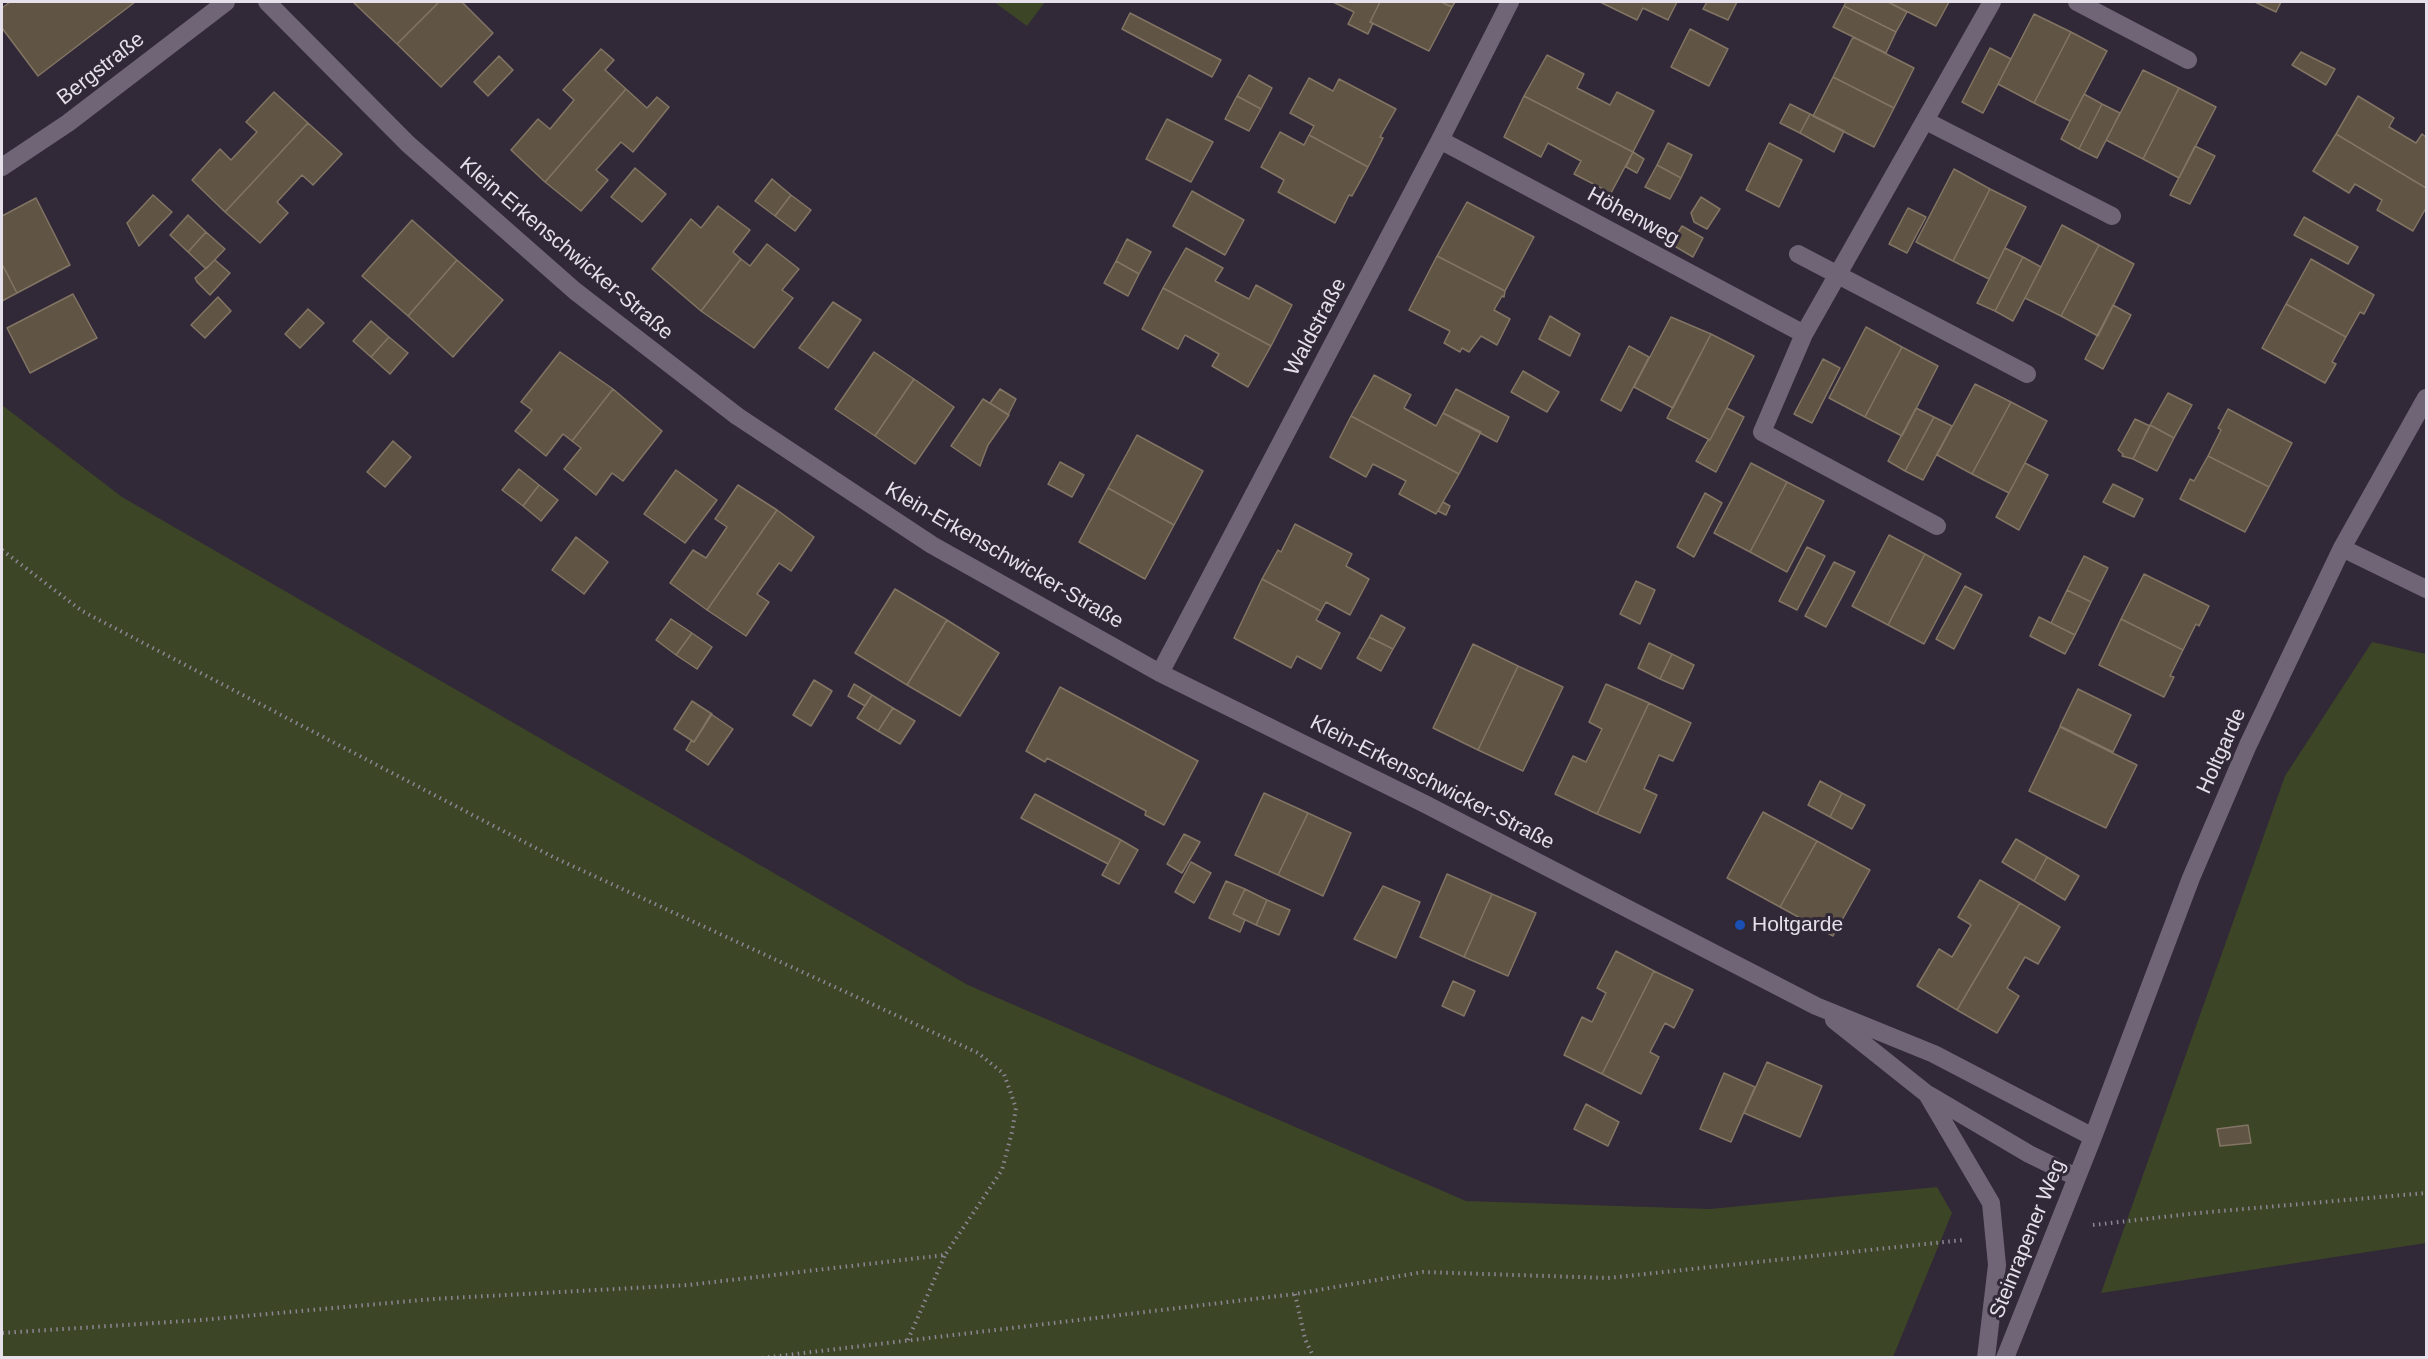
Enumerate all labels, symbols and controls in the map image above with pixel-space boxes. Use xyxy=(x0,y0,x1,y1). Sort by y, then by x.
street label: Bergstraße xyxy=(52,27,150,111)
street label: Klein-Erkenschwicker-Straße xyxy=(454,152,678,346)
street label: Höhenweg xyxy=(1583,182,1683,252)
street label: Waldstraße xyxy=(1280,274,1352,380)
street label: Klein-Erkenschwicker-Straße xyxy=(880,477,1128,635)
street label: Holtgarde xyxy=(2192,704,2252,798)
street label: Klein-Erkenschwicker-Straße xyxy=(1306,710,1558,856)
place label: Holtgarde xyxy=(1752,912,1843,938)
marker: Holtgarde xyxy=(1733,918,1747,932)
street label: Steinrapener Weg xyxy=(1985,1156,2071,1322)

